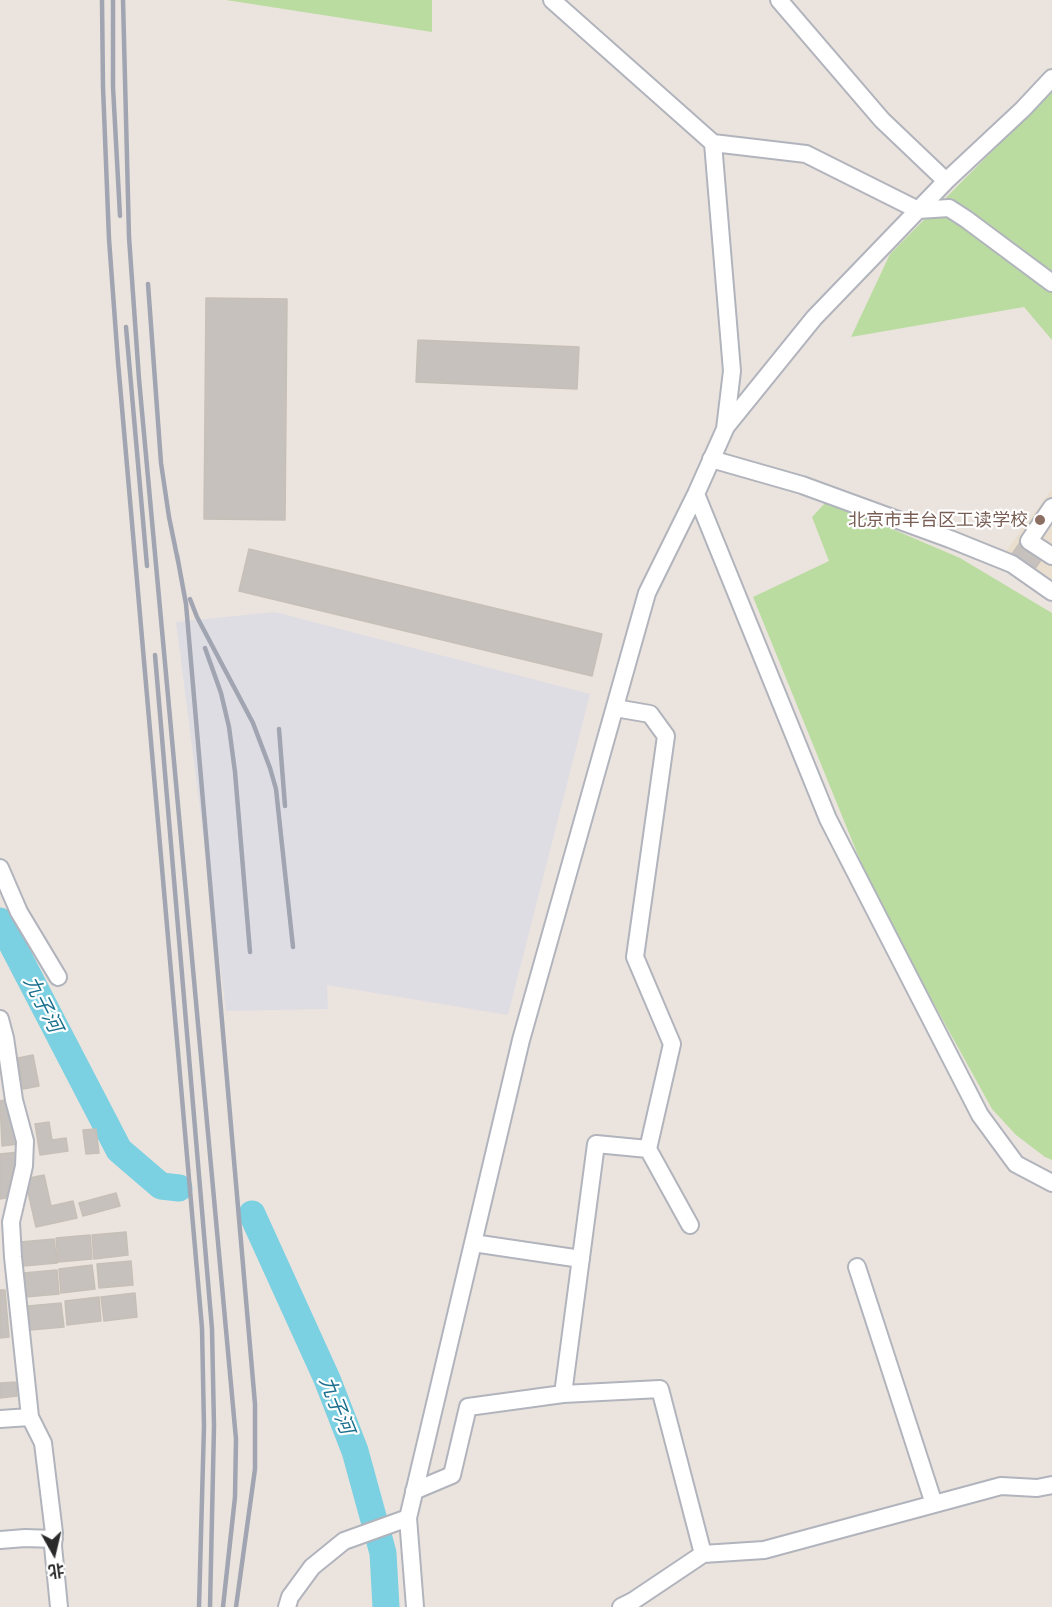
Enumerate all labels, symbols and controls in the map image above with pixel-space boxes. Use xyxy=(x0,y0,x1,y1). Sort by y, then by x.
place label: 北京市丰台区工读学校 xyxy=(848,509,1028,531)
marker: 北京市丰台区工读学校 xyxy=(1033,513,1047,527)
water label: 九子河 xyxy=(19,972,67,1036)
water label: 九子河 xyxy=(315,1373,359,1437)
north arrow xyxy=(24,1523,84,1583)
text: 北 xyxy=(47,1561,66,1581)

